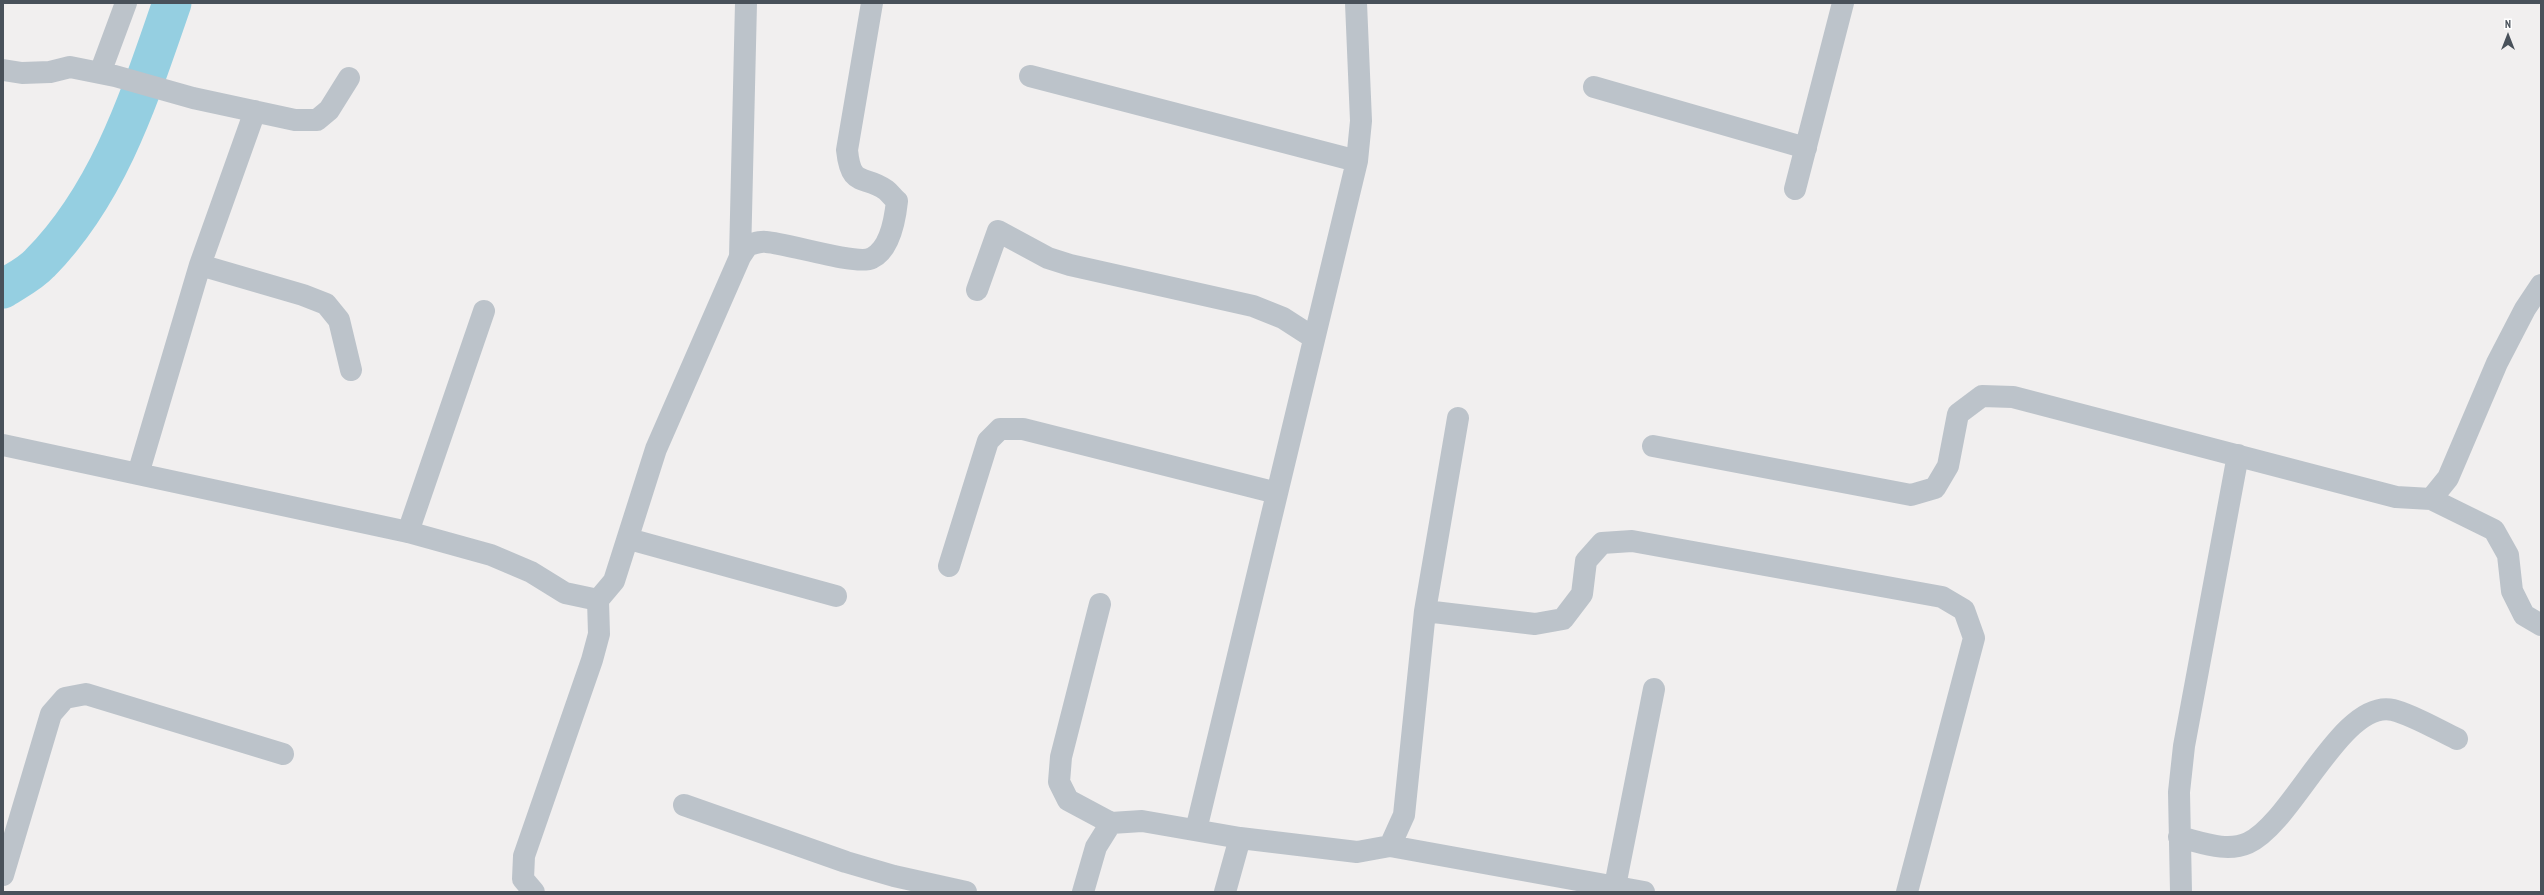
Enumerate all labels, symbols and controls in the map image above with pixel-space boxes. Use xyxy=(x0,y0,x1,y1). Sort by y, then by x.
north arrow xyxy=(2488,16,2528,56)
text: N xyxy=(2505,17,2511,31)

